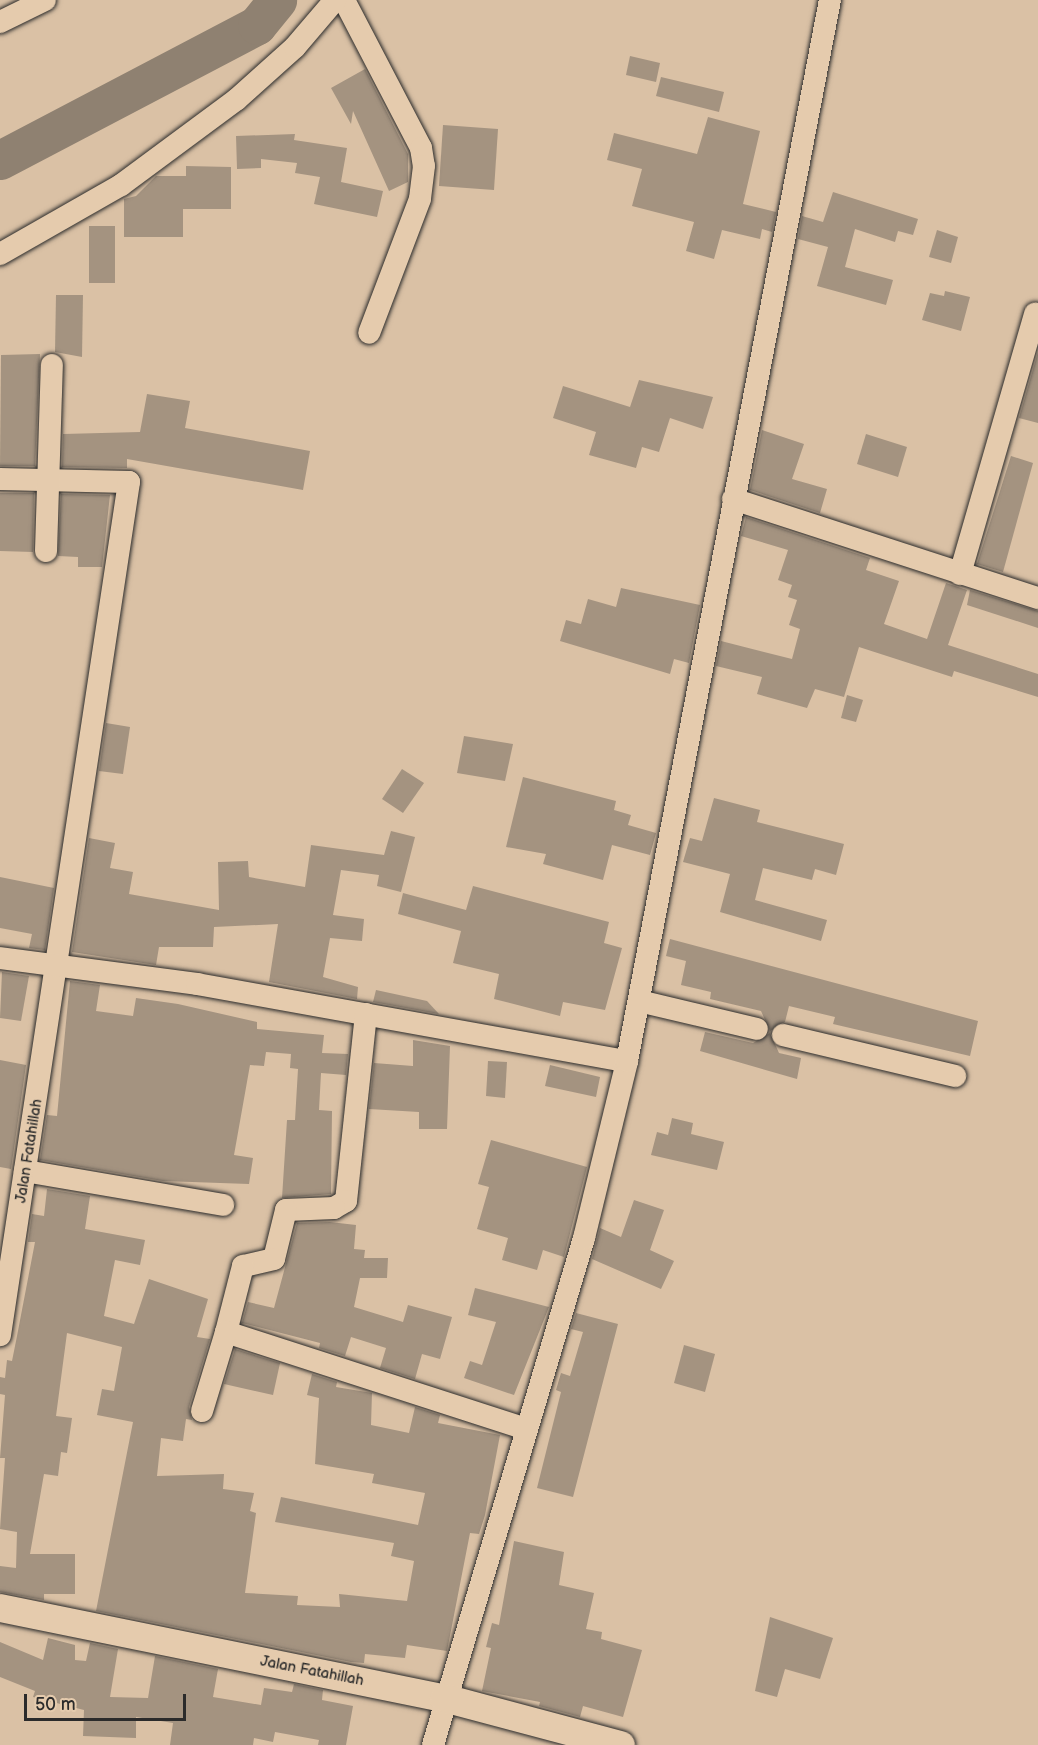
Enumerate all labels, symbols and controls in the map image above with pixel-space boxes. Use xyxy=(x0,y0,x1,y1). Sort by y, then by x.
street label: Jalan Fatahillah xyxy=(12,1098,46,1204)
street label: Jalan Fatahillah xyxy=(259,1652,365,1690)
scale bar xyxy=(27,1682,189,1720)
text: 50 m xyxy=(35,1694,76,1715)

